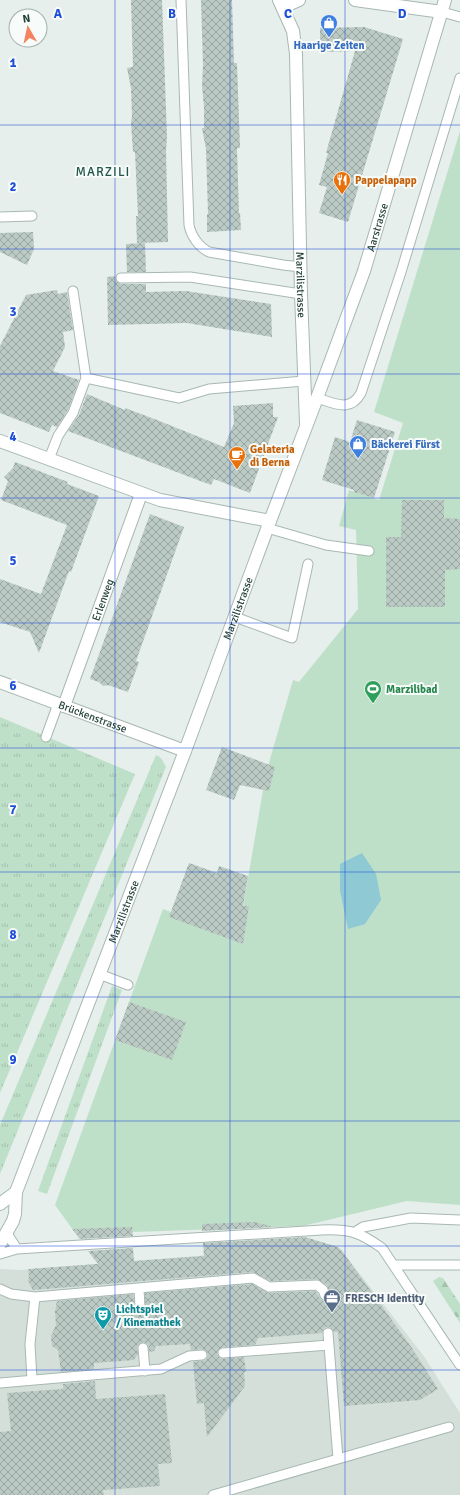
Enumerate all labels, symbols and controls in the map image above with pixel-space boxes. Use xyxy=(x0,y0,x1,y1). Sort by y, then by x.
text: A xyxy=(54,6,63,22)
text: B xyxy=(168,6,176,22)
text: C xyxy=(284,6,292,22)
text: D xyxy=(398,6,407,22)
north arrow xyxy=(8,8,48,48)
text: N xyxy=(22,12,31,26)
shop icon: Haarige Zeiten xyxy=(319,13,339,38)
place label: Haarige Zeiten xyxy=(294,39,364,52)
text: 1 xyxy=(9,55,17,71)
district label: MARZILI xyxy=(76,164,130,180)
restaurant icon: Pappelapapp xyxy=(332,170,352,195)
place label: Pappelapapp xyxy=(355,174,417,187)
text: 2 xyxy=(9,179,17,195)
street label: Aarstrasse xyxy=(364,201,390,253)
street label: Marzilistrasse xyxy=(294,252,308,318)
text: 3 xyxy=(9,304,17,320)
text: 4 xyxy=(9,429,17,445)
shop icon: Bäckerei Fürst xyxy=(348,434,368,459)
place label: Bäckerei Fürst xyxy=(371,438,440,451)
place label: Gelateria di Berna xyxy=(250,443,295,469)
cafe icon: Gelateria di Berna xyxy=(227,445,247,470)
text: 5 xyxy=(9,553,17,569)
street label: Marzilistrasse xyxy=(220,575,255,642)
street label: Erlenweg xyxy=(89,577,116,623)
text: 6 xyxy=(9,678,17,694)
sports icon: Marzilibad xyxy=(363,679,383,704)
place label: Marzilibad xyxy=(386,683,438,696)
street label: Brückenstrasse xyxy=(57,698,129,735)
text: 7 xyxy=(9,802,17,818)
street label: Marzilistrasse xyxy=(106,878,141,945)
text: 8 xyxy=(9,927,17,943)
text: 9 xyxy=(9,1052,17,1068)
office icon: FRESCH Identity xyxy=(322,1288,342,1313)
place label: FRESCH Identity xyxy=(345,1292,425,1305)
place label: Lichtspiel / Kinemathek xyxy=(116,1303,181,1329)
theatre icon: Lichtspiel / Kinemathek xyxy=(93,1305,113,1330)

